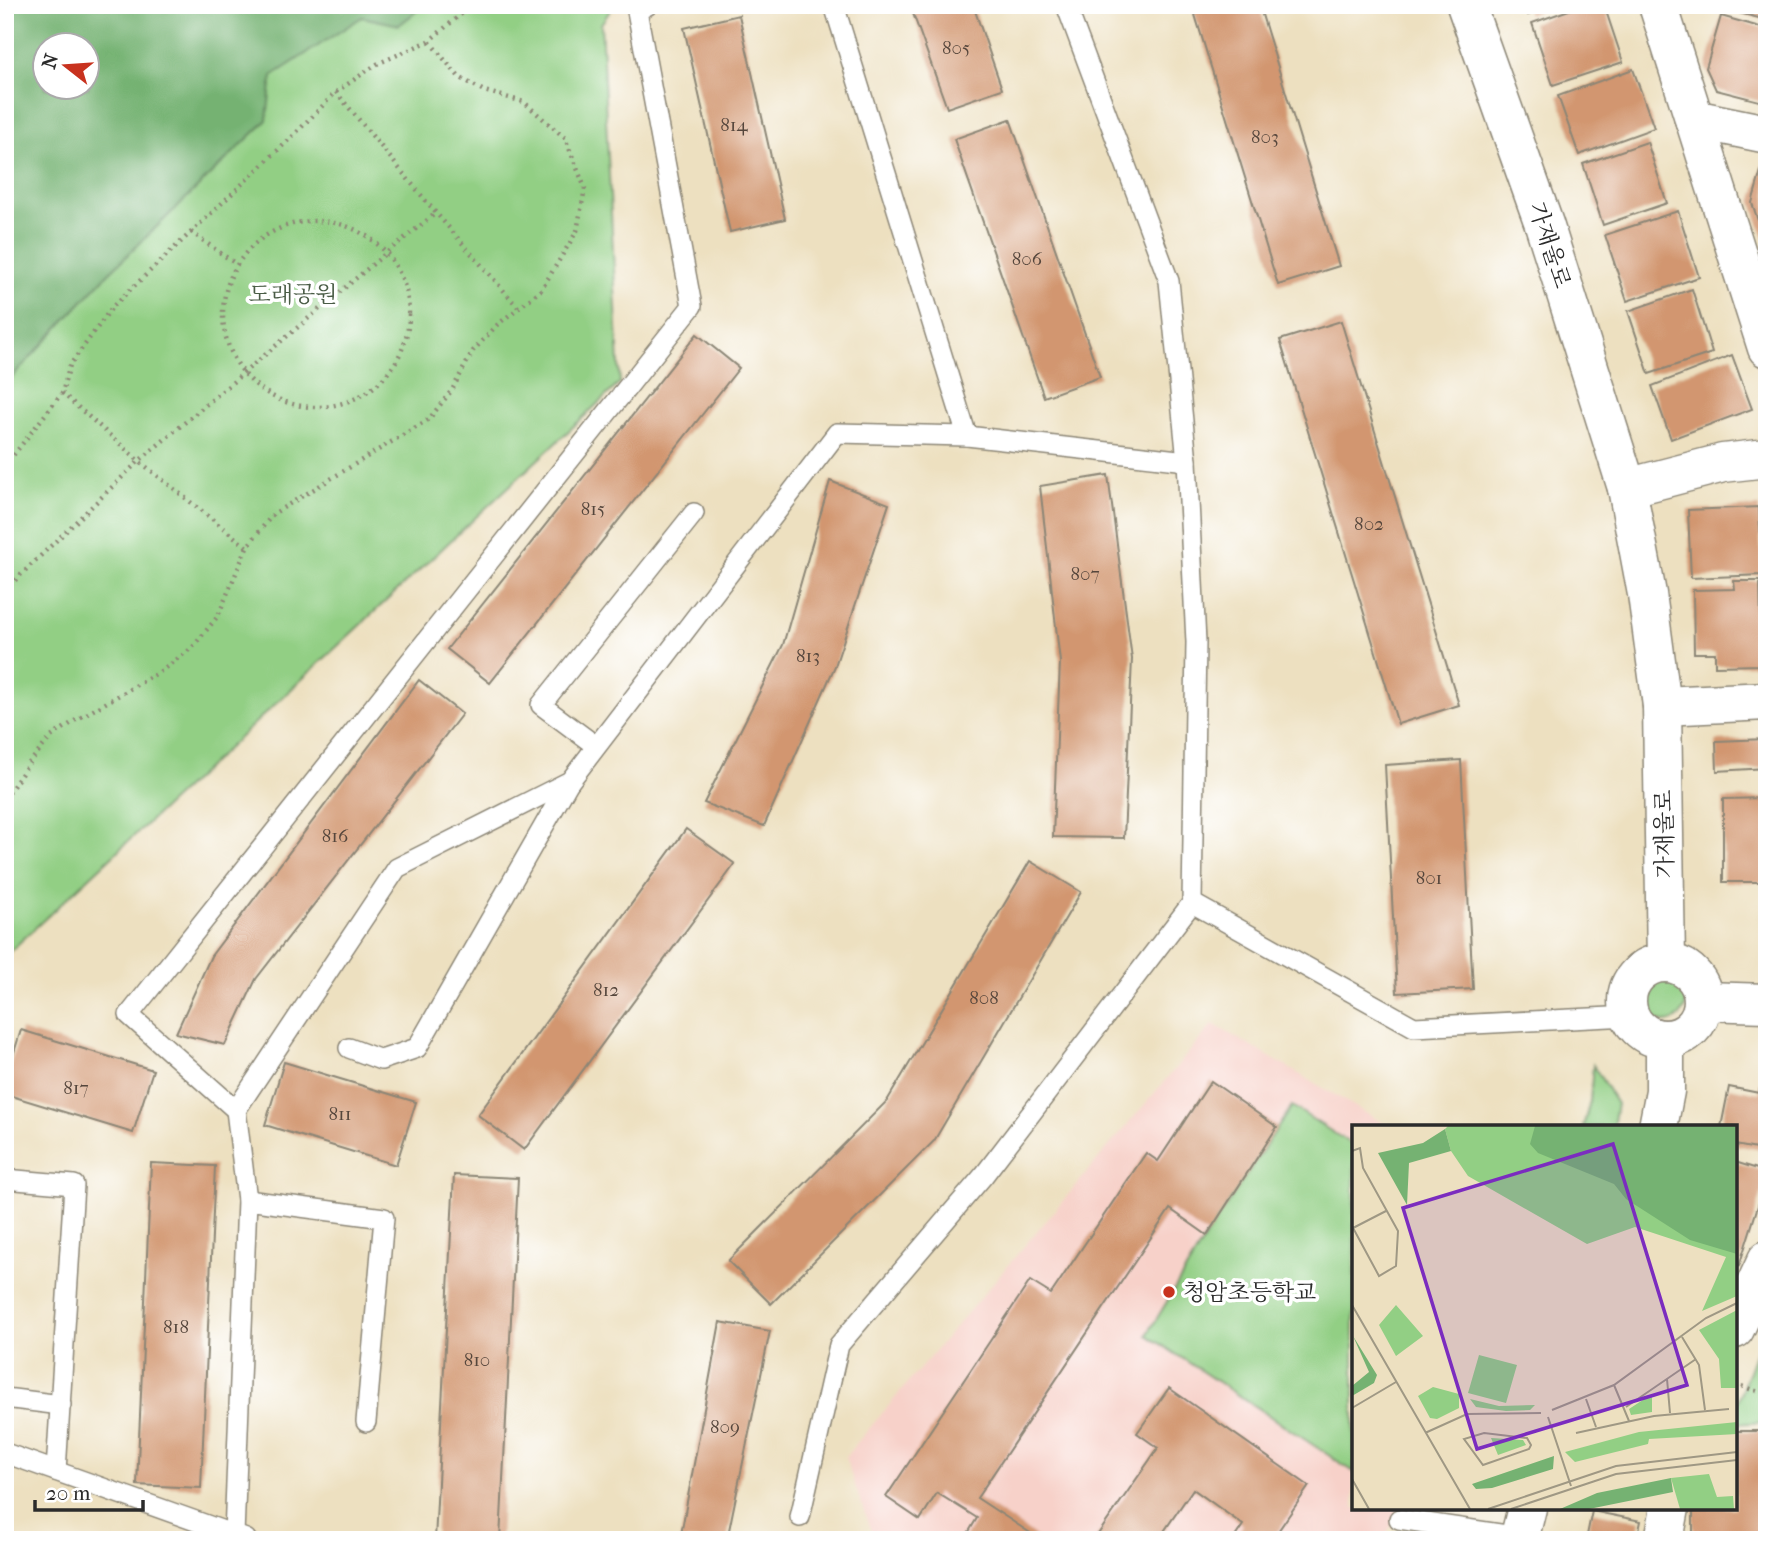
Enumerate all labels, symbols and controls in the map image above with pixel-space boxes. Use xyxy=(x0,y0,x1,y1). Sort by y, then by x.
north arrow xyxy=(32,32,102,102)
house number: 805 xyxy=(942,37,970,59)
text: N xyxy=(38,51,63,71)
house number: 814 xyxy=(720,114,749,136)
house number: 803 xyxy=(1251,126,1279,148)
street label: 가재울로 xyxy=(1523,199,1576,292)
house number: 806 xyxy=(1012,248,1043,270)
park label: 도래공원 xyxy=(249,281,337,308)
house number: 815 xyxy=(581,498,605,520)
house number: 802 xyxy=(1354,513,1384,535)
house number: 807 xyxy=(1070,563,1100,585)
house number: 813 xyxy=(796,645,820,667)
street label: 가재울로 xyxy=(1650,789,1679,879)
house number: 816 xyxy=(322,825,349,847)
house number: 801 xyxy=(1416,867,1442,889)
house number: 812 xyxy=(593,979,619,1001)
house number: 808 xyxy=(969,987,999,1009)
house number: 817 xyxy=(63,1077,89,1099)
house number: 811 xyxy=(328,1103,352,1125)
inset map xyxy=(1352,1125,1737,1510)
place label: 청암초등학교 xyxy=(1183,1279,1316,1306)
marker: 청암초등학교 xyxy=(1161,1284,1177,1300)
house number: 818 xyxy=(163,1316,189,1338)
house number: 810 xyxy=(464,1349,490,1371)
house number: 809 xyxy=(710,1416,740,1438)
scale bar xyxy=(35,1468,144,1512)
text: 20 m xyxy=(46,1481,91,1505)

